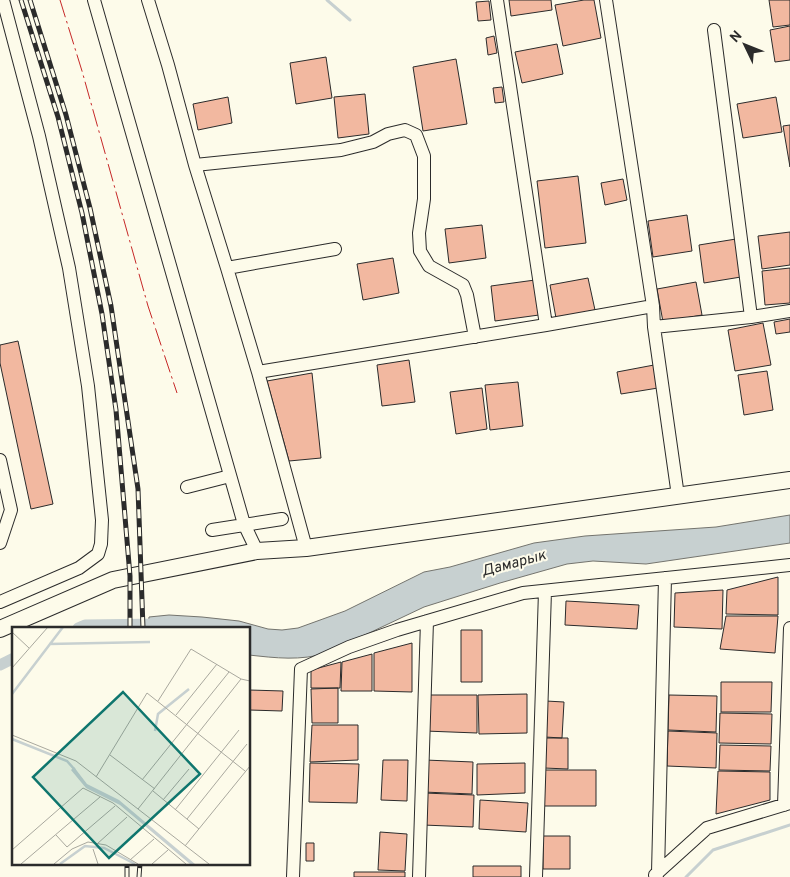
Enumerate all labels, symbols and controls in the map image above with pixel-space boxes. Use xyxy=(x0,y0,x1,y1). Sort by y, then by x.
north arrow xyxy=(720,20,770,70)
text: N xyxy=(727,28,746,47)
water label: Дамарык xyxy=(480,546,549,582)
inset map xyxy=(12,627,250,864)

